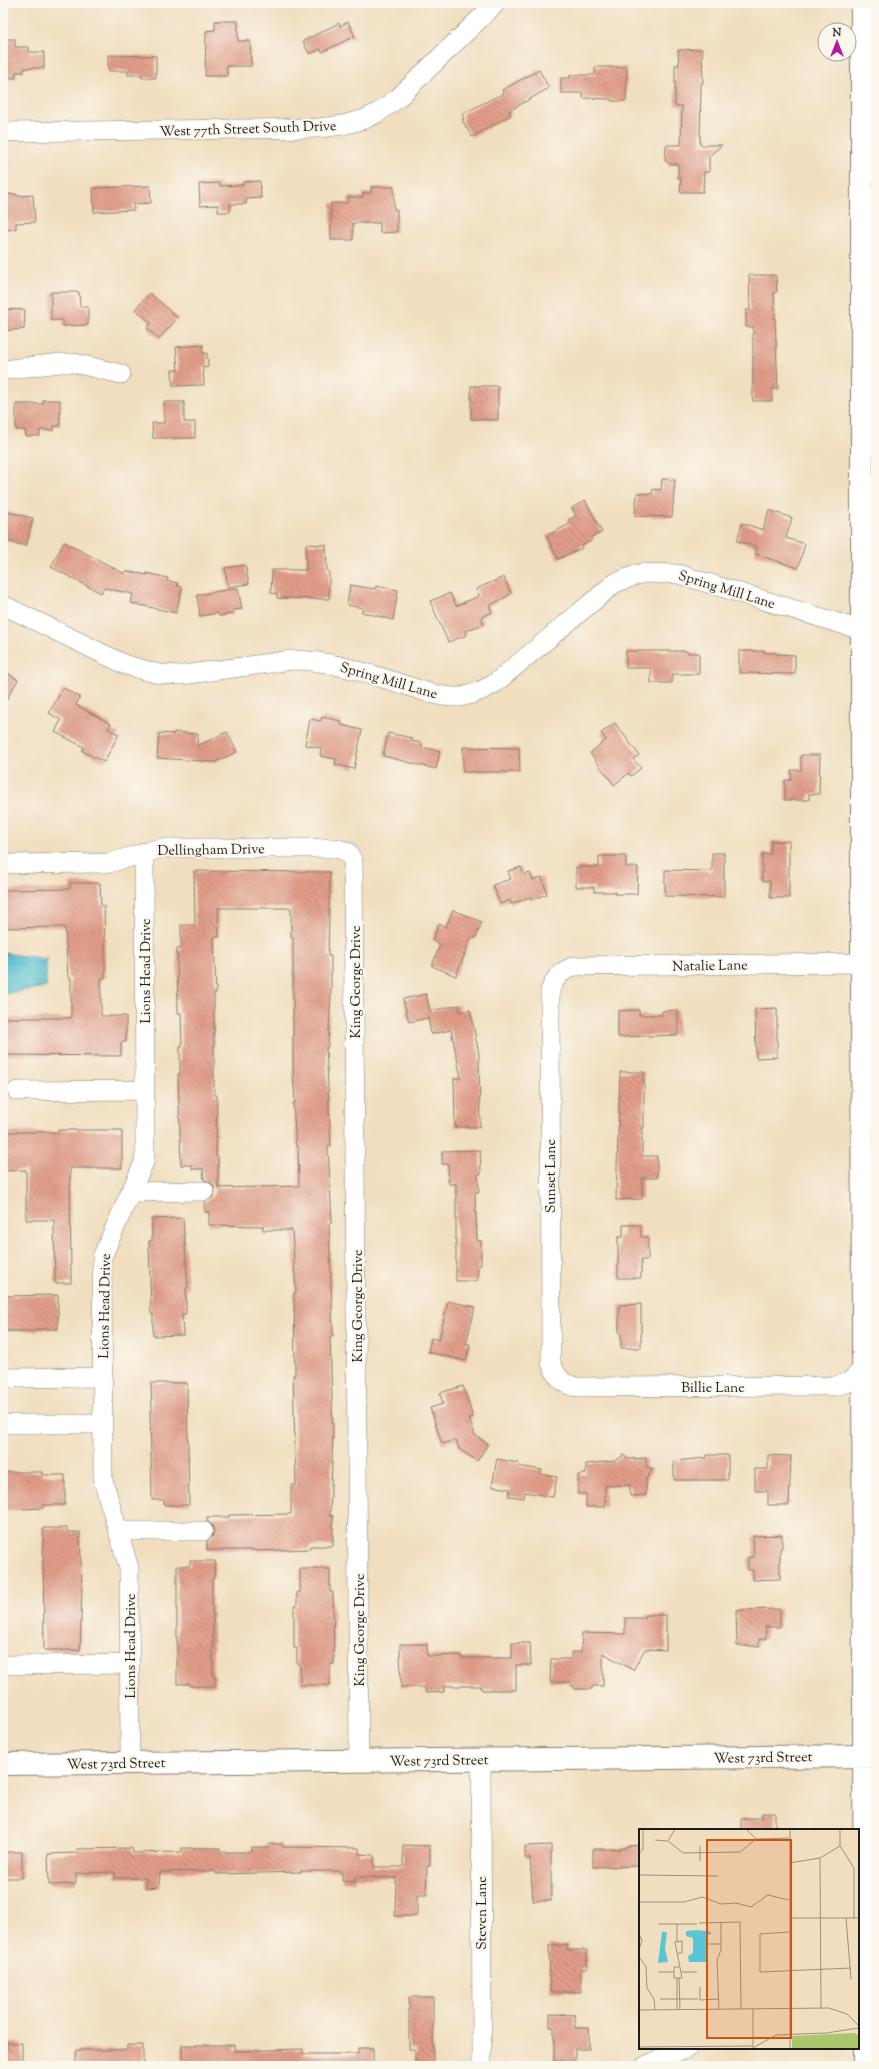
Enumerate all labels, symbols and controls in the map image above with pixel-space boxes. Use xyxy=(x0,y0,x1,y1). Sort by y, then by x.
north arrow xyxy=(817,22,857,62)
text: N xyxy=(832,25,842,41)
street label: West 77th Street South Drive xyxy=(159,117,337,143)
street label: Spring Mill Lane xyxy=(675,567,777,615)
street label: Spring Mill Lane xyxy=(337,658,440,705)
street label: Dellingham Drive xyxy=(157,840,265,862)
street label: Lions Head Drive xyxy=(137,918,157,1024)
street label: King George Drive xyxy=(347,926,367,1038)
street label: Natalie Lane xyxy=(672,956,748,978)
street label: Sunset Lane xyxy=(542,1139,562,1213)
street label: King George Drive xyxy=(349,1250,369,1362)
street label: Lions Head Drive xyxy=(95,1253,117,1359)
street label: Billie Lane xyxy=(681,1379,745,1399)
street label: King George Drive xyxy=(351,1574,371,1686)
street label: Lions Head Drive xyxy=(122,1593,142,1699)
street label: West 73rd Street xyxy=(713,1748,813,1770)
street label: West 73rd Street xyxy=(389,1751,489,1773)
street label: West 73rd Street xyxy=(66,1754,166,1776)
inset map xyxy=(639,1829,859,2049)
street label: Steven Lane xyxy=(473,1876,493,1950)

